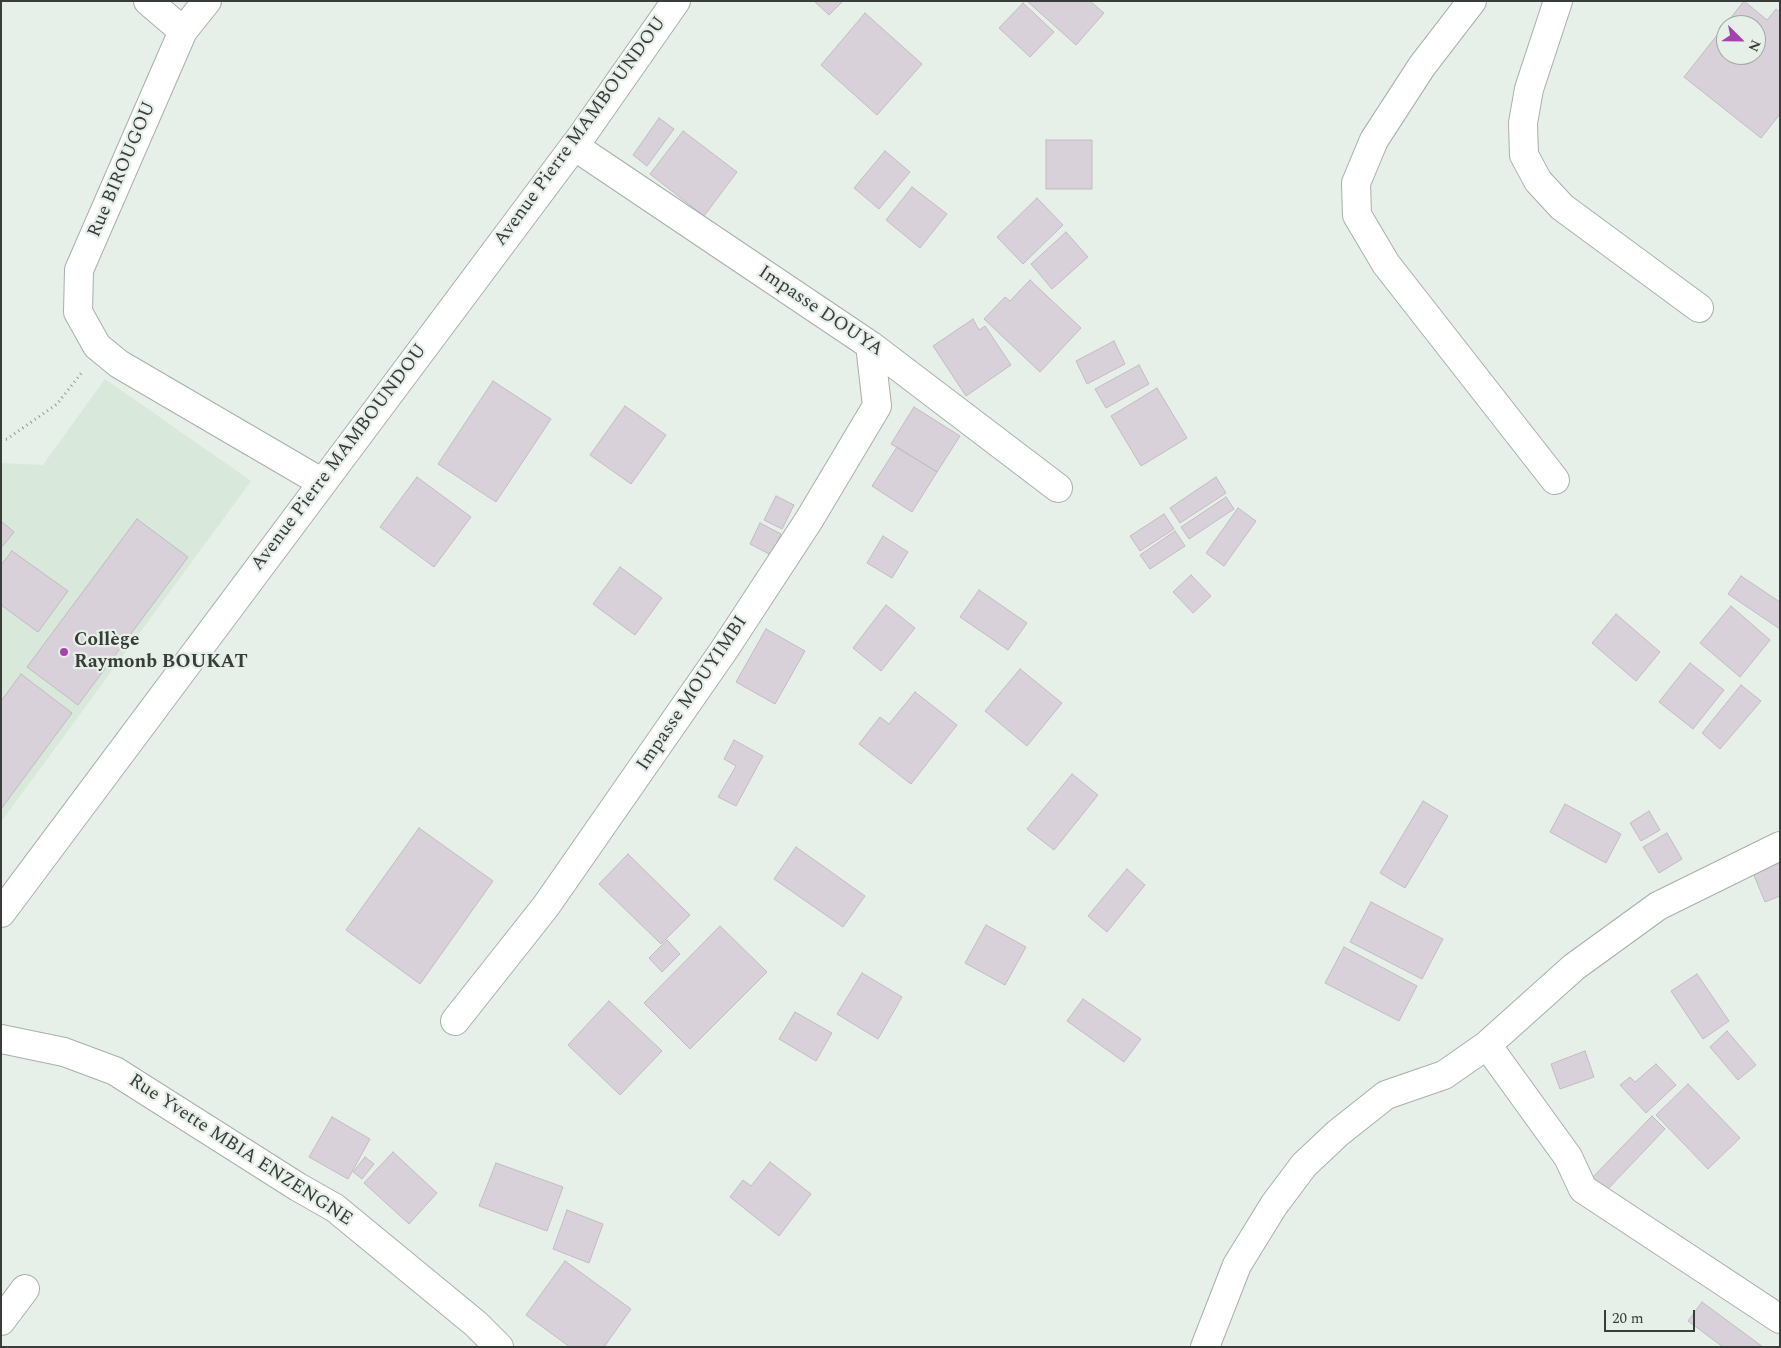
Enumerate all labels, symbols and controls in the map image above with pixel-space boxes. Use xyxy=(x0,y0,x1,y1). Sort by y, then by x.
street label: Avenue Pierre MAMBOUNDOU xyxy=(490,13,672,251)
north arrow xyxy=(1716,15,1766,65)
text: N xyxy=(1742,36,1766,55)
street label: Rue BIROUGOU xyxy=(84,99,162,241)
street label: Impasse DOUYA xyxy=(753,262,887,362)
street label: Avenue Pierre MAMBOUNDOU xyxy=(247,340,433,576)
street label: Impasse MOUYIMBI xyxy=(633,612,753,776)
place label: Collège Raymonb BOUKAT xyxy=(74,630,248,674)
marker: Collège Raymonb BOUKAT xyxy=(58,646,70,658)
street label: Rue Yvette MBIA ENZENGNE xyxy=(124,1070,356,1232)
scale bar xyxy=(1606,1300,1697,1332)
text: 20 m xyxy=(1612,1307,1644,1330)

